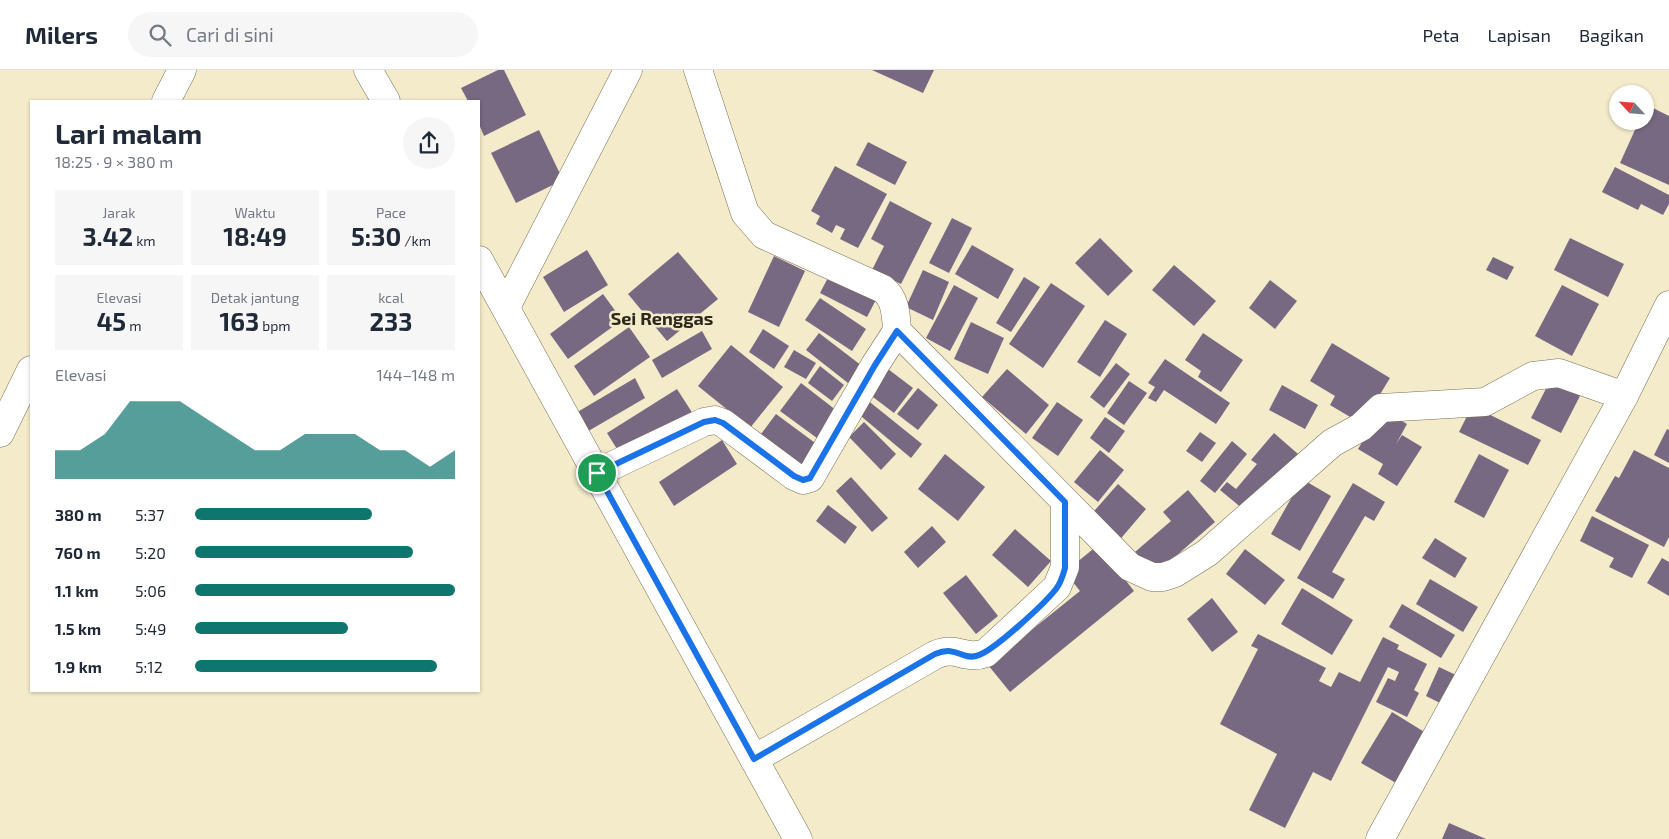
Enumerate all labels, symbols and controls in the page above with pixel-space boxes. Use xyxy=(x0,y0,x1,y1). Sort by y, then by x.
search box xyxy=(128,12,478,57)
text: Milers xyxy=(25,20,98,49)
icon: search xyxy=(146,21,174,49)
text: Cari di sini xyxy=(186,23,274,46)
text: Peta xyxy=(1422,24,1459,46)
text: Lapisan xyxy=(1487,24,1551,46)
text: Bagikan xyxy=(1579,24,1644,46)
north arrow xyxy=(1609,85,1654,130)
map controls xyxy=(1609,85,1654,130)
text: Lari malam xyxy=(55,116,202,150)
button: share xyxy=(403,117,455,169)
text: 18:25 · 9 × 380 m xyxy=(55,152,173,171)
text: Jarak xyxy=(103,204,135,221)
text: Waktu xyxy=(234,204,276,221)
text: Pace xyxy=(376,204,406,221)
text: 3.42 xyxy=(82,221,133,251)
text: 18:49 xyxy=(223,221,287,251)
text: 5:30 xyxy=(351,221,401,251)
text: km xyxy=(133,232,156,249)
text: /km xyxy=(401,232,431,249)
text: Elevasi xyxy=(96,289,142,306)
text: Detak jantung xyxy=(211,289,299,306)
text: kcal xyxy=(378,289,404,306)
text: 45 xyxy=(96,306,126,336)
text: 163 xyxy=(219,306,259,336)
text: 233 xyxy=(370,306,412,336)
district label: Sei Renggas xyxy=(611,307,713,329)
text: m xyxy=(126,317,142,334)
text: bpm xyxy=(259,317,291,334)
text: Elevasi xyxy=(55,365,107,384)
text: 144–148 m xyxy=(376,365,455,384)
pin xyxy=(576,452,618,494)
icon: arrive xyxy=(583,459,611,487)
text: 380 m xyxy=(55,505,102,524)
text: 5:37 xyxy=(135,505,164,524)
text: 760 m xyxy=(55,543,101,562)
text: 5:20 xyxy=(135,543,166,562)
text: 1.1 km xyxy=(55,581,99,600)
text: 5:06 xyxy=(135,581,166,600)
text: 1.5 km xyxy=(55,619,101,638)
text: 5:49 xyxy=(135,619,166,638)
text: 1.9 km xyxy=(55,657,102,676)
text: 5:12 xyxy=(135,657,163,676)

